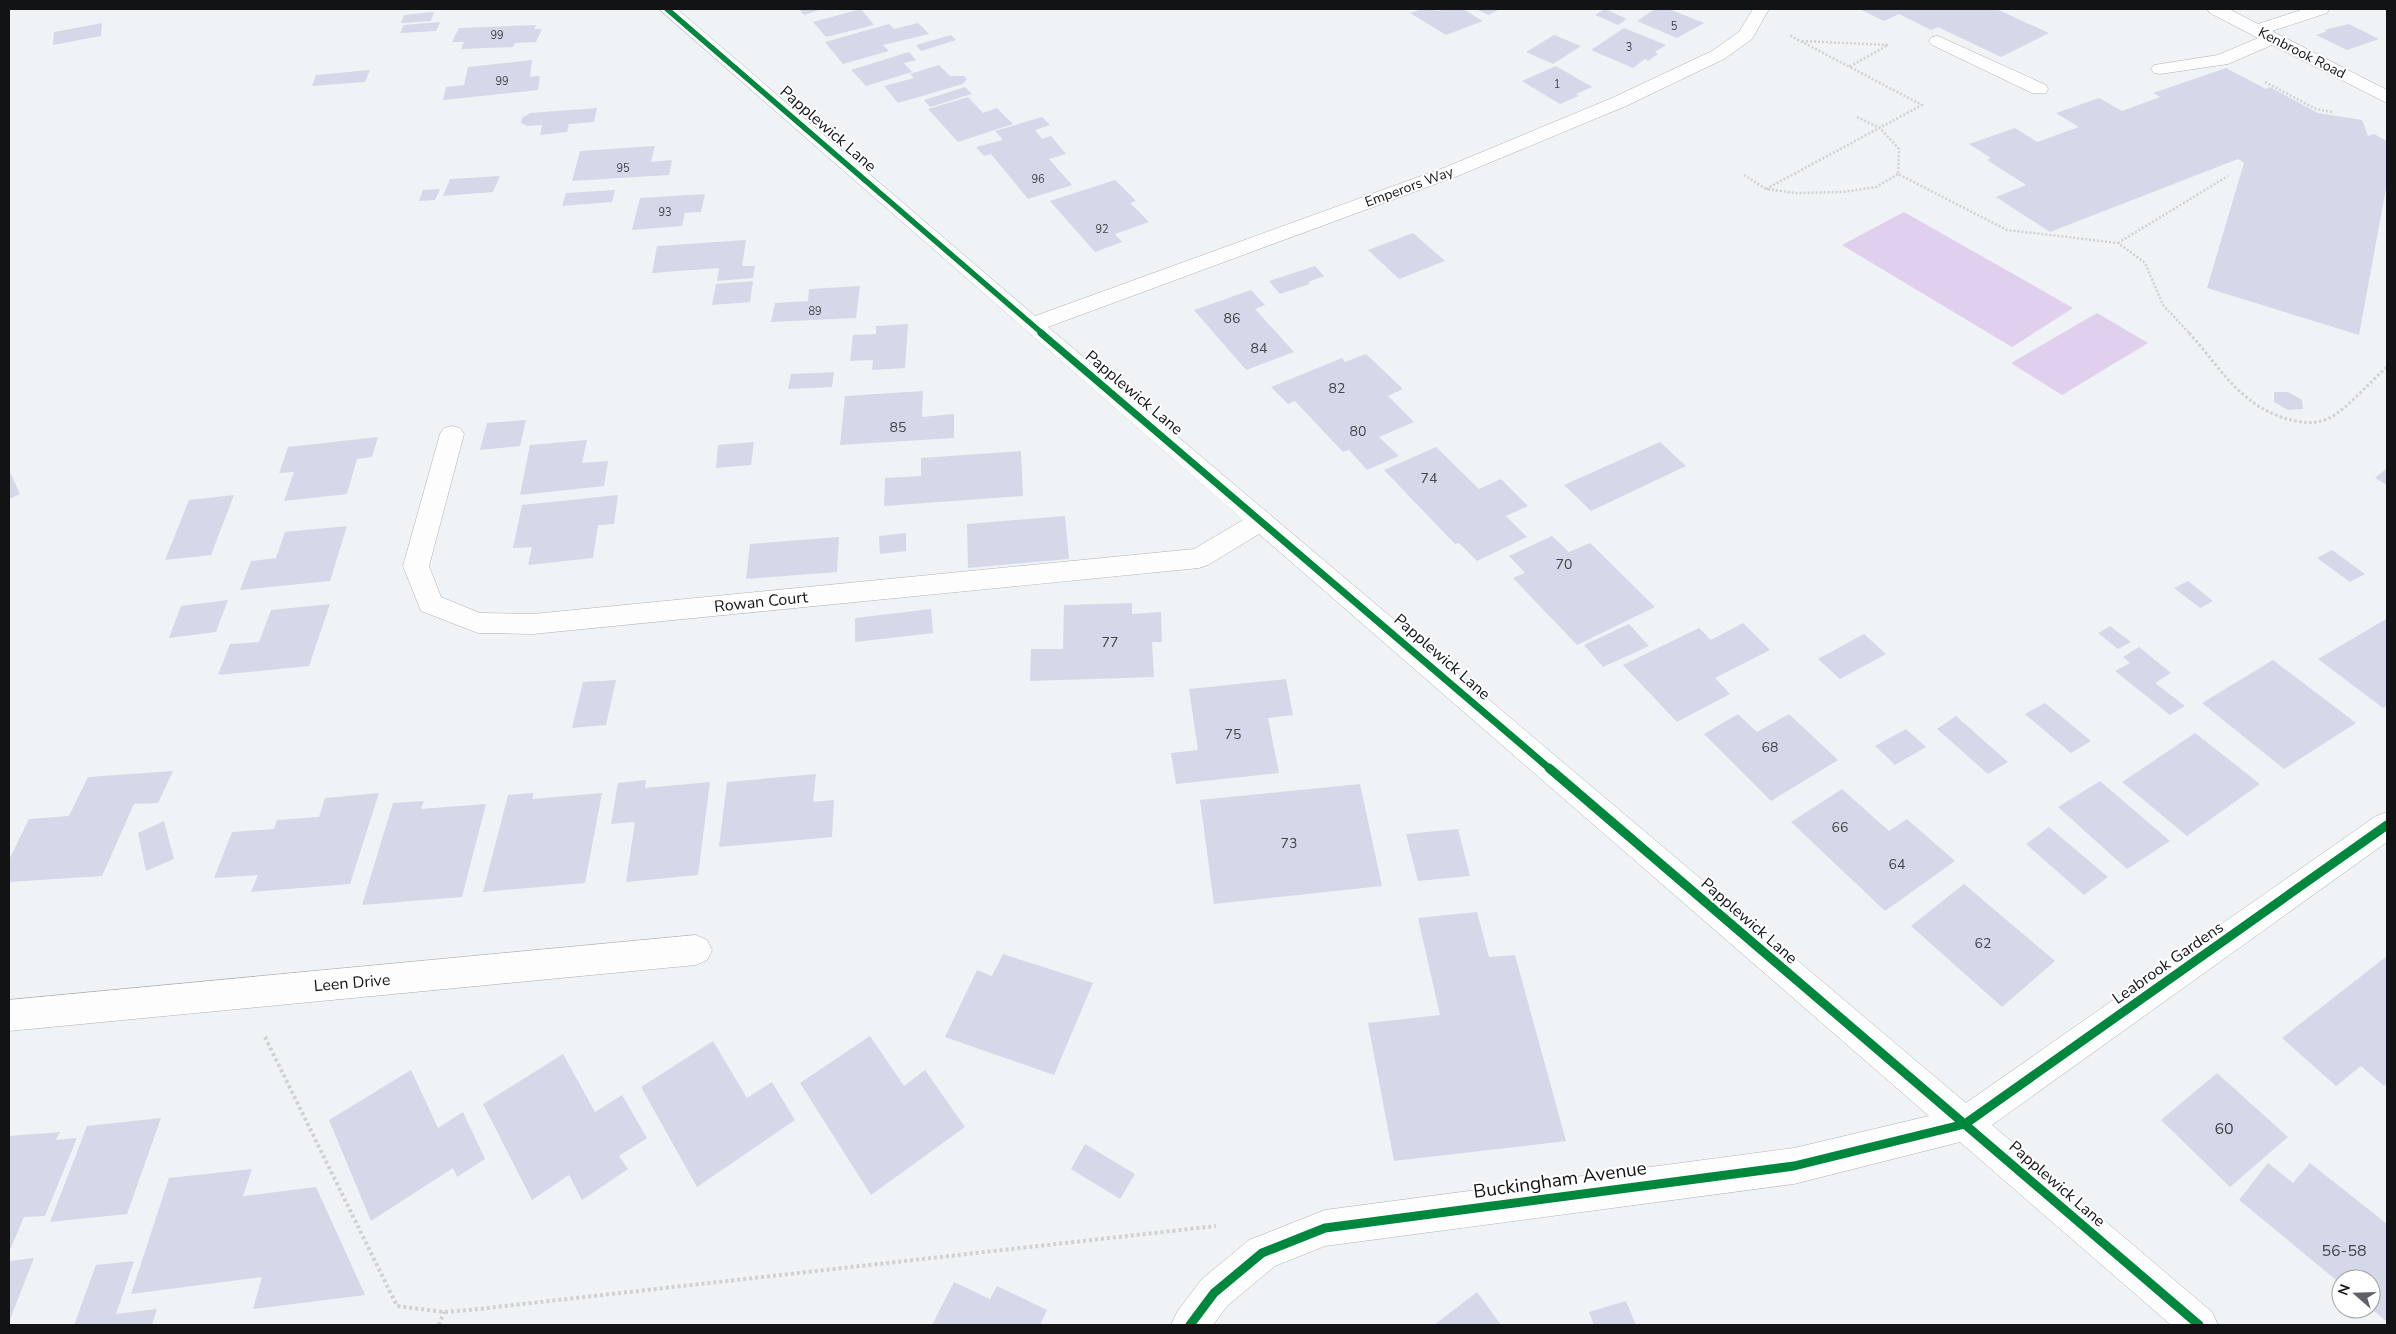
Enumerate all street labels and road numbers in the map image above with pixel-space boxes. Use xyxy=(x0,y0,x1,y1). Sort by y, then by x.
street label: Kenbrook Road xyxy=(2255,23,2349,83)
street label: Papplewick Lane xyxy=(775,81,881,177)
street label: Emperors Way xyxy=(1362,162,1457,212)
street label: Papplewick Lane xyxy=(1080,346,1188,440)
street label: Rowan Court xyxy=(713,586,809,618)
street label: Papplewick Lane xyxy=(1389,609,1495,705)
street label: Papplewick Lane xyxy=(1696,873,1802,969)
street label: Leabrook Gardens xyxy=(2108,916,2228,1010)
street label: Leen Drive xyxy=(313,969,391,997)
street label: Papplewick Lane xyxy=(2004,1136,2110,1232)
street label: Buckingham Avenue xyxy=(1472,1155,1648,1205)

